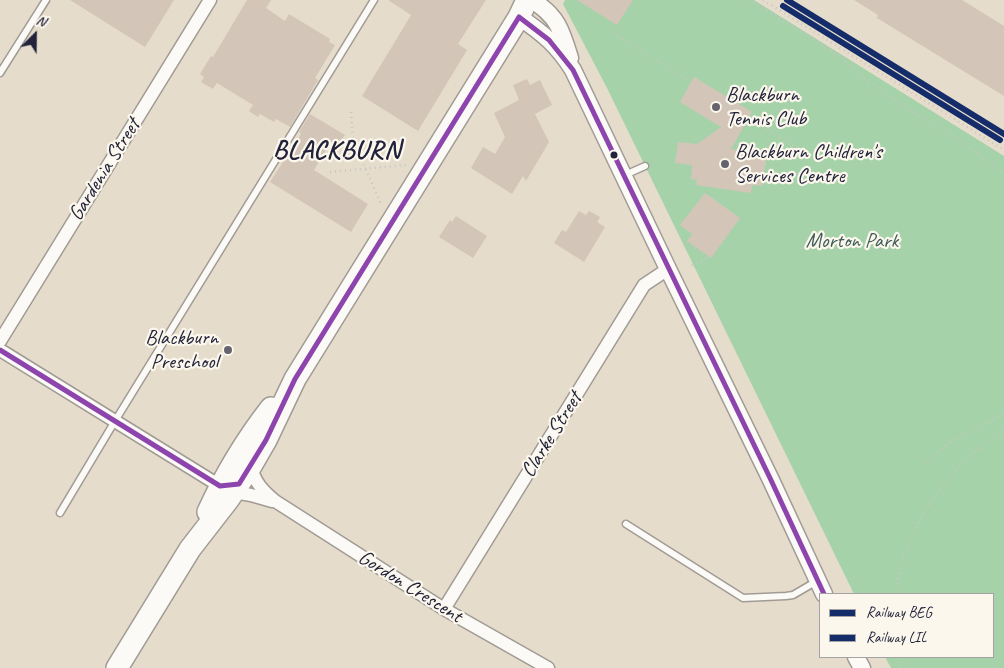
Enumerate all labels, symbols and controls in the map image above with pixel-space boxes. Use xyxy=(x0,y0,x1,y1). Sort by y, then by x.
north arrow xyxy=(10,10,60,60)
text: N xyxy=(34,11,48,30)
place label: Blackburn Tennis Club xyxy=(726,82,806,132)
marker: Blackburn Tennis Club xyxy=(710,101,722,113)
street label: Gardenia Street xyxy=(64,114,146,226)
district label: BLACKBURN xyxy=(272,135,402,167)
place label: Blackburn Children's Services Centre xyxy=(735,139,882,189)
unlabelled marker xyxy=(609,150,619,160)
marker: Blackburn Children's Services Centre xyxy=(719,158,731,170)
park label: Morton Park xyxy=(806,228,898,254)
place label: Blackburn Preschool xyxy=(145,325,218,375)
marker: Blackburn Preschool xyxy=(222,344,234,356)
street label: Clarke Street xyxy=(516,388,588,482)
street label: Gordon Crescent xyxy=(353,545,467,629)
legend xyxy=(819,593,994,658)
text: Railway BEG xyxy=(866,603,932,622)
text: Railway LIL xyxy=(866,628,927,647)

